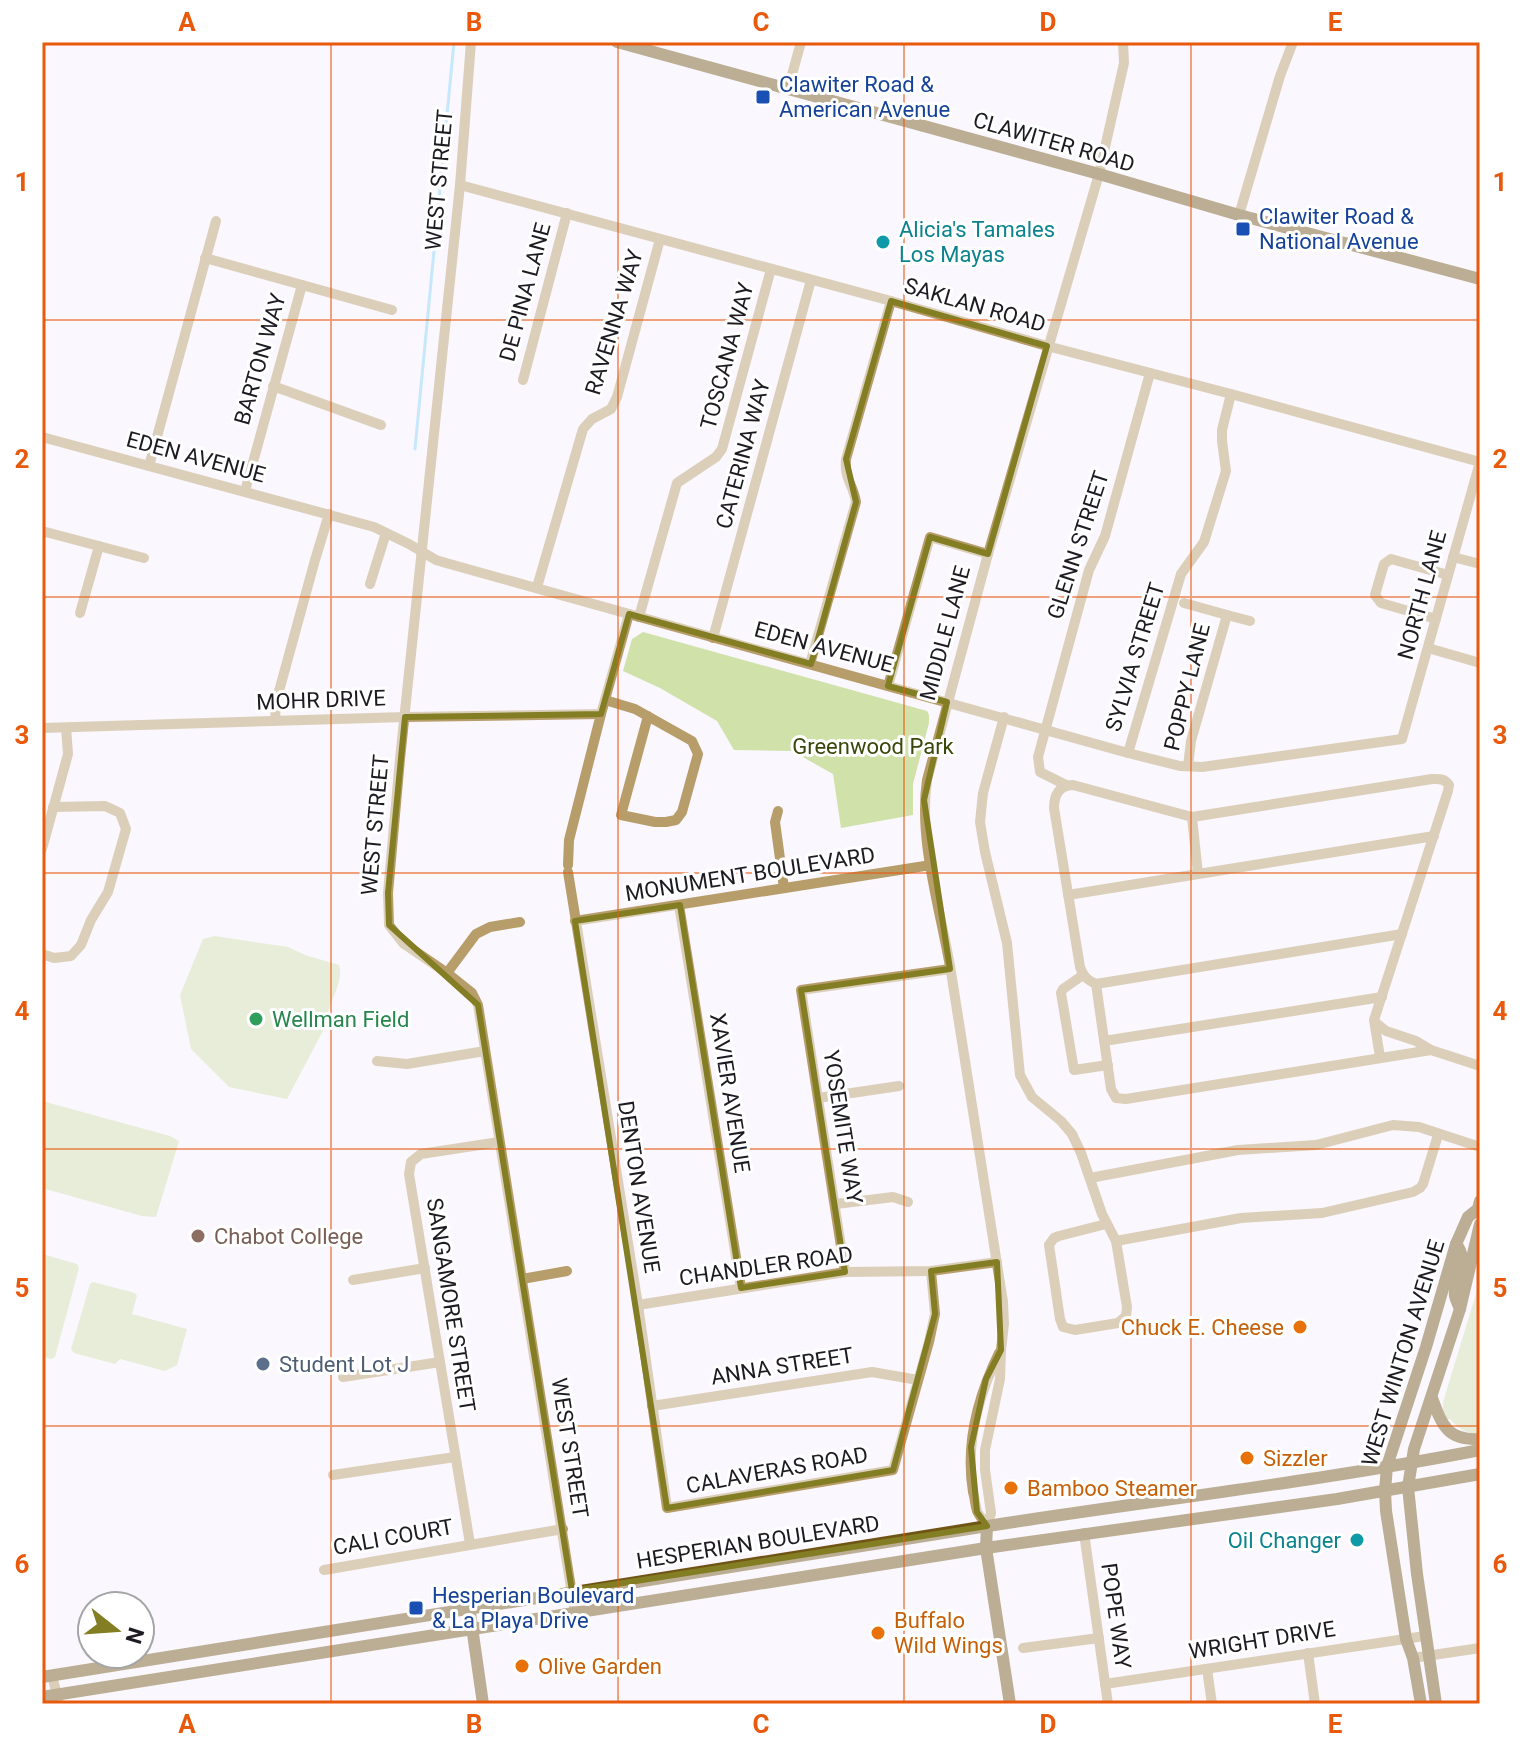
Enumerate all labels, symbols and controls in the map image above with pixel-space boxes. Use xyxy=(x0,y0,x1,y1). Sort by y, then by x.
text: A xyxy=(178,7,196,37)
text: B xyxy=(466,7,482,37)
text: C xyxy=(752,7,770,37)
text: D xyxy=(1040,7,1056,37)
text: E xyxy=(1328,7,1343,37)
place label: Clawiter Road & American Avenue xyxy=(779,72,950,122)
marker: Clawiter Road & American Avenue xyxy=(754,88,772,106)
street label: CLAWITER ROAD xyxy=(970,107,1138,177)
street label: WEST STREET xyxy=(420,109,458,251)
text: 1 xyxy=(15,167,29,197)
text: 1 xyxy=(1493,167,1507,197)
place label: Clawiter Road & National Avenue xyxy=(1259,204,1419,254)
place label: Alicia's Tamales Los Mayas xyxy=(899,217,1055,267)
street label: DE PINA LANE xyxy=(494,220,556,364)
marker: Clawiter Road & National Avenue xyxy=(1234,220,1252,238)
marker: Alicia's Tamales Los Mayas xyxy=(874,233,892,251)
street label: RAVENNA WAY xyxy=(580,246,648,398)
street label: SAKLAN ROAD xyxy=(901,273,1049,337)
street label: TOSCANA WAY xyxy=(695,279,759,432)
street label: BARTON WAY xyxy=(229,290,291,428)
street label: CATERINA WAY xyxy=(711,376,775,531)
street label: EDEN AVENUE xyxy=(124,426,268,488)
text: 2 xyxy=(15,444,29,474)
text: 2 xyxy=(1493,444,1507,474)
street label: GLENN STREET xyxy=(1042,468,1114,622)
street label: NORTH LANE xyxy=(1393,528,1451,662)
street label: MIDDLE LANE xyxy=(915,563,975,703)
street label: SYLVIA STREET xyxy=(1100,580,1170,734)
street label: EDEN AVENUE xyxy=(752,616,896,678)
street label: POPPY LANE xyxy=(1159,621,1215,753)
street label: MOHR DRIVE xyxy=(256,685,386,715)
text: 3 xyxy=(15,720,29,750)
text: 3 xyxy=(1493,720,1507,750)
park label: Greenwood Park xyxy=(792,734,955,759)
street label: WEST STREET xyxy=(356,754,394,896)
street label: MONUMENT BOULEVARD xyxy=(623,842,877,906)
text: 4 xyxy=(15,996,30,1026)
text: 4 xyxy=(1493,996,1508,1026)
place label: Wellman Field xyxy=(272,1007,409,1032)
marker: Wellman Field xyxy=(247,1010,265,1028)
street label: XAVIER AVENUE xyxy=(705,1011,755,1175)
street label: YOSEMITE WAY xyxy=(819,1048,868,1206)
street label: DENTON AVENUE xyxy=(613,1099,665,1275)
street label: SANGAMORE STREET xyxy=(422,1196,480,1414)
place label: Chabot College xyxy=(214,1224,363,1249)
marker: Chabot College xyxy=(189,1227,207,1245)
street label: WEST WINTON AVENUE xyxy=(1357,1237,1449,1469)
street label: CHANDLER ROAD xyxy=(677,1241,855,1291)
text: 5 xyxy=(15,1273,29,1303)
text: 5 xyxy=(1493,1273,1507,1303)
place label: Chuck E. Cheese xyxy=(1121,1315,1284,1340)
marker: Chuck E. Cheese xyxy=(1291,1318,1309,1336)
street label: ANNA STREET xyxy=(709,1342,855,1390)
place label: Student Lot J xyxy=(279,1352,409,1377)
marker: Student Lot J xyxy=(254,1355,272,1373)
street label: WEST STREET xyxy=(547,1376,593,1520)
street label: CALAVERAS ROAD xyxy=(684,1442,870,1498)
place label: Sizzler xyxy=(1263,1446,1328,1471)
marker: Sizzler xyxy=(1238,1449,1256,1467)
place label: Bamboo Steamer xyxy=(1027,1476,1198,1501)
marker: Bamboo Steamer xyxy=(1002,1479,1020,1497)
street label: HESPERIAN BOULEVARD xyxy=(635,1510,881,1574)
street label: CALI COURT xyxy=(331,1514,455,1560)
place label: Oil Changer xyxy=(1228,1528,1342,1553)
marker: Oil Changer xyxy=(1348,1531,1366,1549)
text: 6 xyxy=(15,1549,30,1579)
text: 6 xyxy=(1493,1549,1508,1579)
street label: POPE WAY xyxy=(1096,1562,1136,1671)
place label: Hesperian Boulevard & La Playa Drive xyxy=(432,1583,635,1633)
north arrow xyxy=(76,1590,156,1670)
marker: Hesperian Boulevard & La Playa Drive xyxy=(407,1599,425,1617)
place label: Buffalo Wild Wings xyxy=(894,1608,1003,1658)
street label: WRIGHT DRIVE xyxy=(1187,1616,1337,1664)
marker: Buffalo Wild Wings xyxy=(869,1624,887,1642)
text: N xyxy=(120,1625,149,1647)
place label: Olive Garden xyxy=(538,1654,662,1679)
marker: Olive Garden xyxy=(513,1657,531,1675)
text: A xyxy=(178,1709,196,1739)
text: B xyxy=(466,1709,482,1739)
text: C xyxy=(752,1709,770,1739)
text: D xyxy=(1040,1709,1056,1739)
text: E xyxy=(1328,1709,1343,1739)

